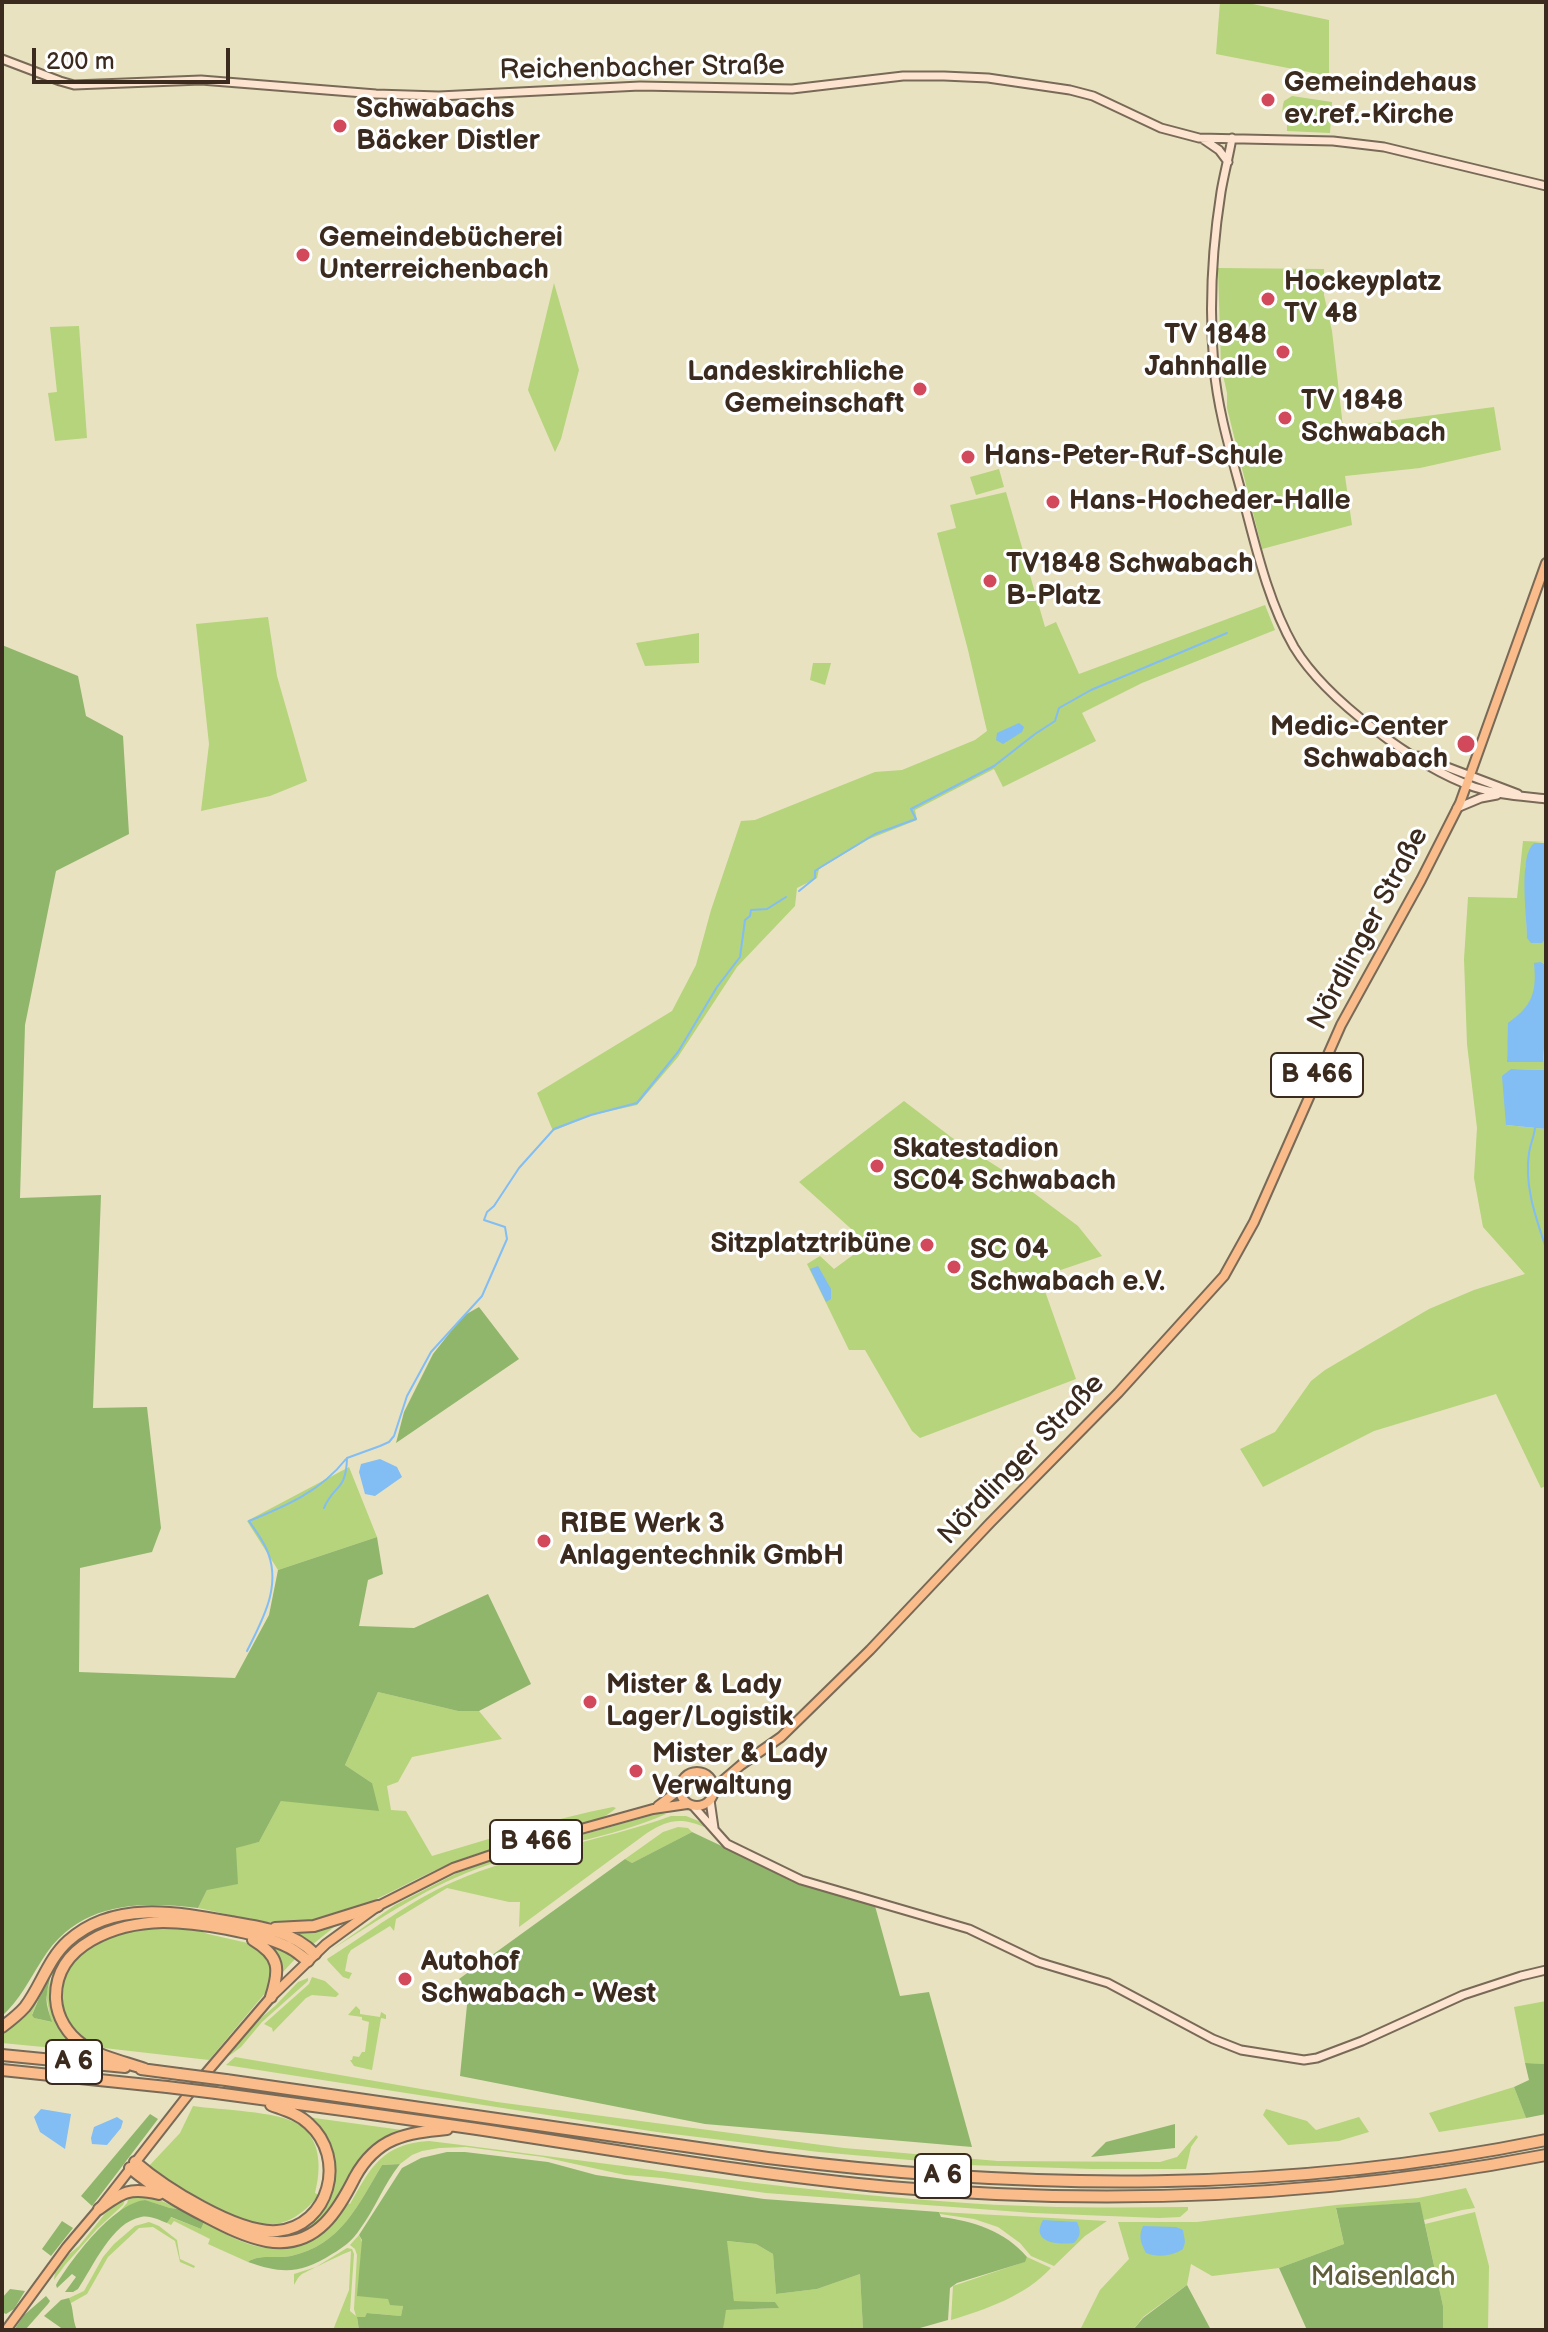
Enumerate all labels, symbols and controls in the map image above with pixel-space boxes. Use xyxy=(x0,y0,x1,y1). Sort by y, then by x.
scale bar xyxy=(36,32,234,82)
text: 200 m xyxy=(46,47,115,76)
street label: Reichenbacher Straße xyxy=(499,50,785,88)
place label: Gemeindehaus ev.ref.-Kirche xyxy=(1284,67,1476,133)
marker: Gemeindehaus ev.ref.-Kirche xyxy=(1259,91,1277,109)
place label: Schwabachs Bäcker Distler xyxy=(356,93,540,159)
marker: Schwabachs Bäcker Distler xyxy=(331,117,349,135)
place label: Gemeindebücherei Unterreichenbach xyxy=(319,222,563,288)
marker: Gemeindebücherei Unterreichenbach xyxy=(294,246,312,264)
place label: Hockeyplatz TV 48 xyxy=(1284,266,1441,332)
marker: Hockeyplatz TV 48 xyxy=(1259,290,1277,308)
place label: TV 1848 Jahnhalle xyxy=(1145,319,1267,385)
marker: TV 1848 Jahnhalle xyxy=(1274,343,1292,361)
place label: Landeskirchliche Gemeinschaft xyxy=(687,356,904,422)
marker: Landeskirchliche Gemeinschaft xyxy=(911,380,929,398)
place label: TV 1848 Schwabach xyxy=(1301,385,1446,451)
marker: TV 1848 Schwabach xyxy=(1276,409,1294,427)
place label: Hans-Peter-Ruf-Schule xyxy=(984,440,1283,474)
marker: Hans-Peter-Ruf-Schule xyxy=(959,448,977,466)
place label: Hans-Hocheder-Halle xyxy=(1069,485,1351,519)
marker: Hans-Hocheder-Halle xyxy=(1044,493,1062,511)
place label: TV1848 Schwabach B-Platz xyxy=(1006,548,1253,614)
marker: TV1848 Schwabach B-Platz xyxy=(981,572,999,590)
place label: Medic-Center Schwabach xyxy=(1270,711,1448,777)
marker: Medic-Center Schwabach xyxy=(1455,733,1477,755)
street label: Nördlinger Straße xyxy=(1301,822,1437,1036)
road number: B 466 xyxy=(1271,1053,1363,1097)
place label: Skatestadion SC04 Schwabach xyxy=(893,1133,1116,1199)
marker: Skatestadion SC04 Schwabach xyxy=(868,1157,886,1175)
place label: Sitzplatztribüne xyxy=(711,1228,911,1262)
place label: SC 04 Schwabach e.V. xyxy=(970,1234,1165,1300)
marker: Sitzplatztribüne xyxy=(918,1236,936,1254)
marker: SC 04 Schwabach e.V. xyxy=(945,1258,963,1276)
street label: Nördlinger Straße xyxy=(932,1368,1112,1552)
place label: RIBE Werk 3 Anlagentechnik GmbH xyxy=(560,1508,844,1574)
marker: RIBE Werk 3 Anlagentechnik GmbH xyxy=(535,1532,553,1550)
place label: Mister & Lady Lager/Logistik xyxy=(606,1669,793,1735)
marker: Mister & Lady Lager/Logistik xyxy=(581,1693,599,1711)
place label: Mister & Lady Verwaltung xyxy=(652,1738,828,1804)
marker: Mister & Lady Verwaltung xyxy=(627,1762,645,1780)
road number: B 466 xyxy=(490,1820,582,1864)
place label: Autohof Schwabach - West xyxy=(421,1946,656,2012)
marker: Autohof Schwabach - West xyxy=(396,1970,414,1988)
road number: A 6 xyxy=(46,2040,102,2084)
road number: A 6 xyxy=(915,2154,971,2198)
park label: Maisenlach xyxy=(1310,2261,1456,2295)

